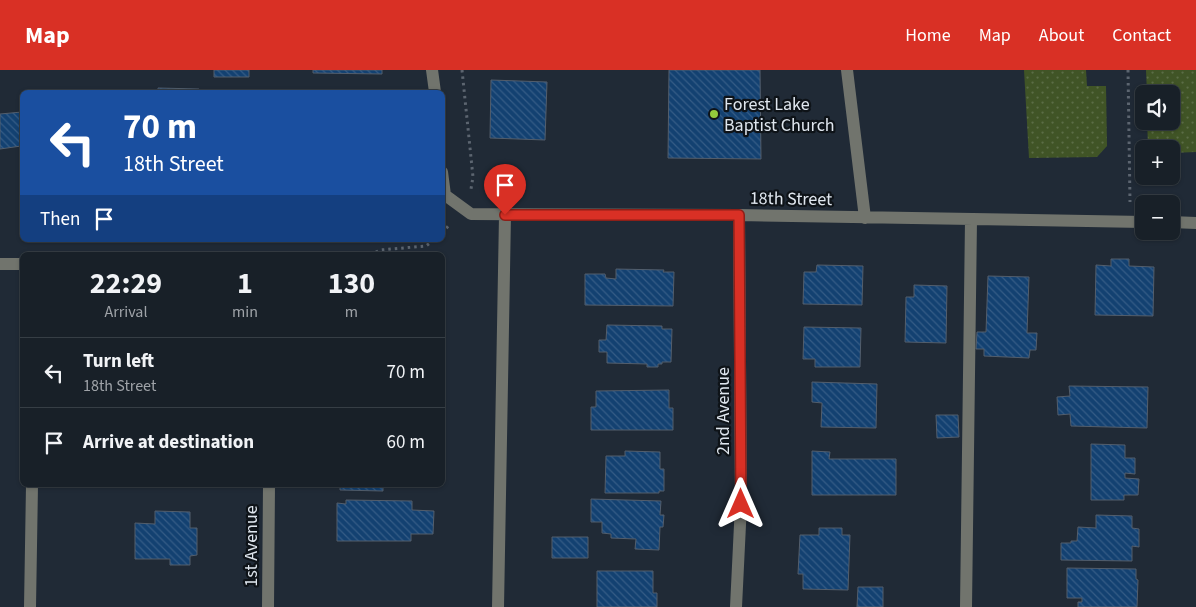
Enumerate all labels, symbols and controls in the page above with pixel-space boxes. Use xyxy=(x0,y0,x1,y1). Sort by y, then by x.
text: Map xyxy=(25,18,70,53)
text: Home xyxy=(905,23,951,48)
text: Map xyxy=(979,23,1011,48)
text: About xyxy=(1039,23,1084,48)
text: Contact xyxy=(1112,23,1171,48)
map controls xyxy=(1135,85,1180,240)
button: sound xyxy=(1135,85,1180,130)
place label: Forest Lake Baptist Church xyxy=(724,92,835,138)
text: 70 m xyxy=(123,102,197,152)
marker: Forest Lake Baptist Church xyxy=(708,108,720,120)
icon: left xyxy=(40,110,105,175)
button: + xyxy=(1135,140,1180,185)
text: 18th Street xyxy=(123,148,224,180)
pin xyxy=(484,164,526,215)
icon: arrive xyxy=(491,171,519,199)
street label: 18th Street xyxy=(750,186,832,212)
button: − xyxy=(1135,195,1180,240)
icon: arrive xyxy=(90,205,118,233)
text: Then xyxy=(40,206,80,233)
text: 22:29 xyxy=(90,262,162,305)
text: 1 xyxy=(237,262,253,305)
text: 130 xyxy=(328,262,375,305)
text: Arrival xyxy=(104,301,147,323)
text: min xyxy=(232,301,258,323)
text: m xyxy=(345,301,358,323)
text: Turn left xyxy=(83,348,154,375)
icon: left xyxy=(40,359,68,387)
text: 70 m xyxy=(387,359,425,386)
street label: 2nd Avenue xyxy=(711,367,736,455)
text: 18th Street xyxy=(83,375,156,397)
icon: arrive xyxy=(40,429,68,457)
text: Arrive at destination xyxy=(83,429,254,456)
text: 60 m xyxy=(387,429,425,456)
position arrow xyxy=(714,477,766,529)
street label: 1st Avenue xyxy=(239,505,264,587)

